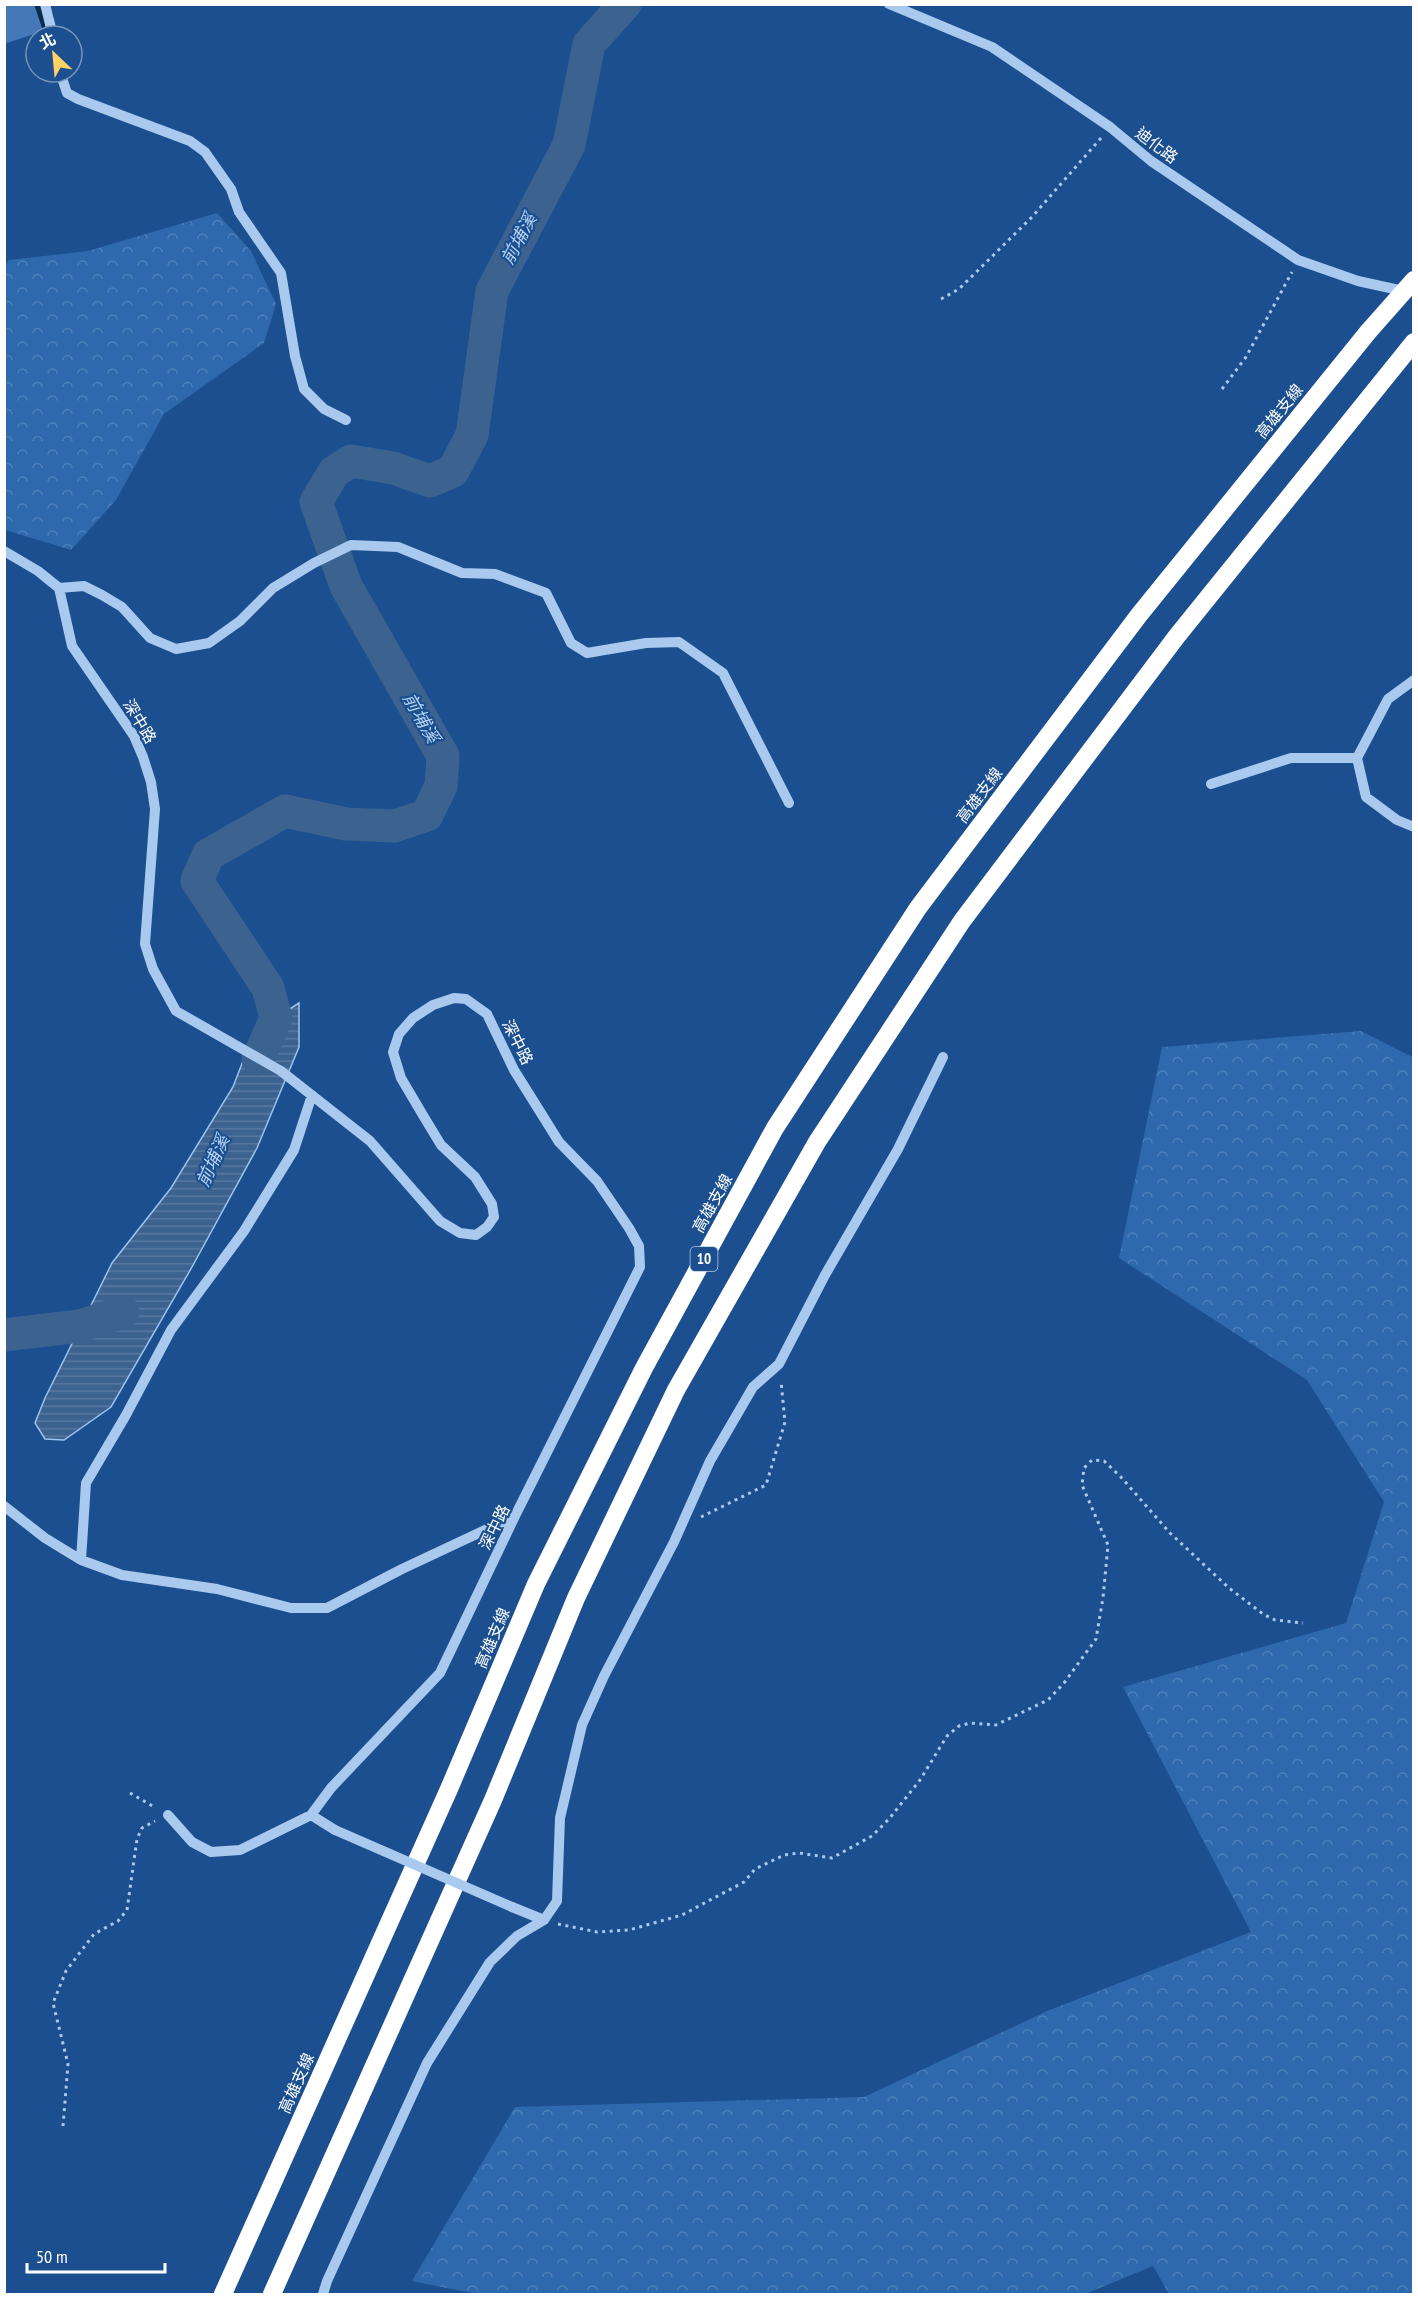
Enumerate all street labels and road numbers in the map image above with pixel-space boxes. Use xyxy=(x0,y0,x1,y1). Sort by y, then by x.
street label: 迪化路 xyxy=(1132,123,1182,167)
street label: 高雄支線 xyxy=(1251,380,1307,442)
street label: 深中路 xyxy=(119,695,161,747)
street label: 高雄支線 xyxy=(952,763,1006,827)
street label: 深中路 xyxy=(498,1016,538,1068)
street label: 高雄支線 xyxy=(688,1170,736,1236)
road number: 10 xyxy=(690,1247,718,1271)
street label: 深中路 xyxy=(474,1501,514,1553)
street label: 高雄支線 xyxy=(470,1605,514,1671)
street label: 高雄支線 xyxy=(274,2050,318,2116)

